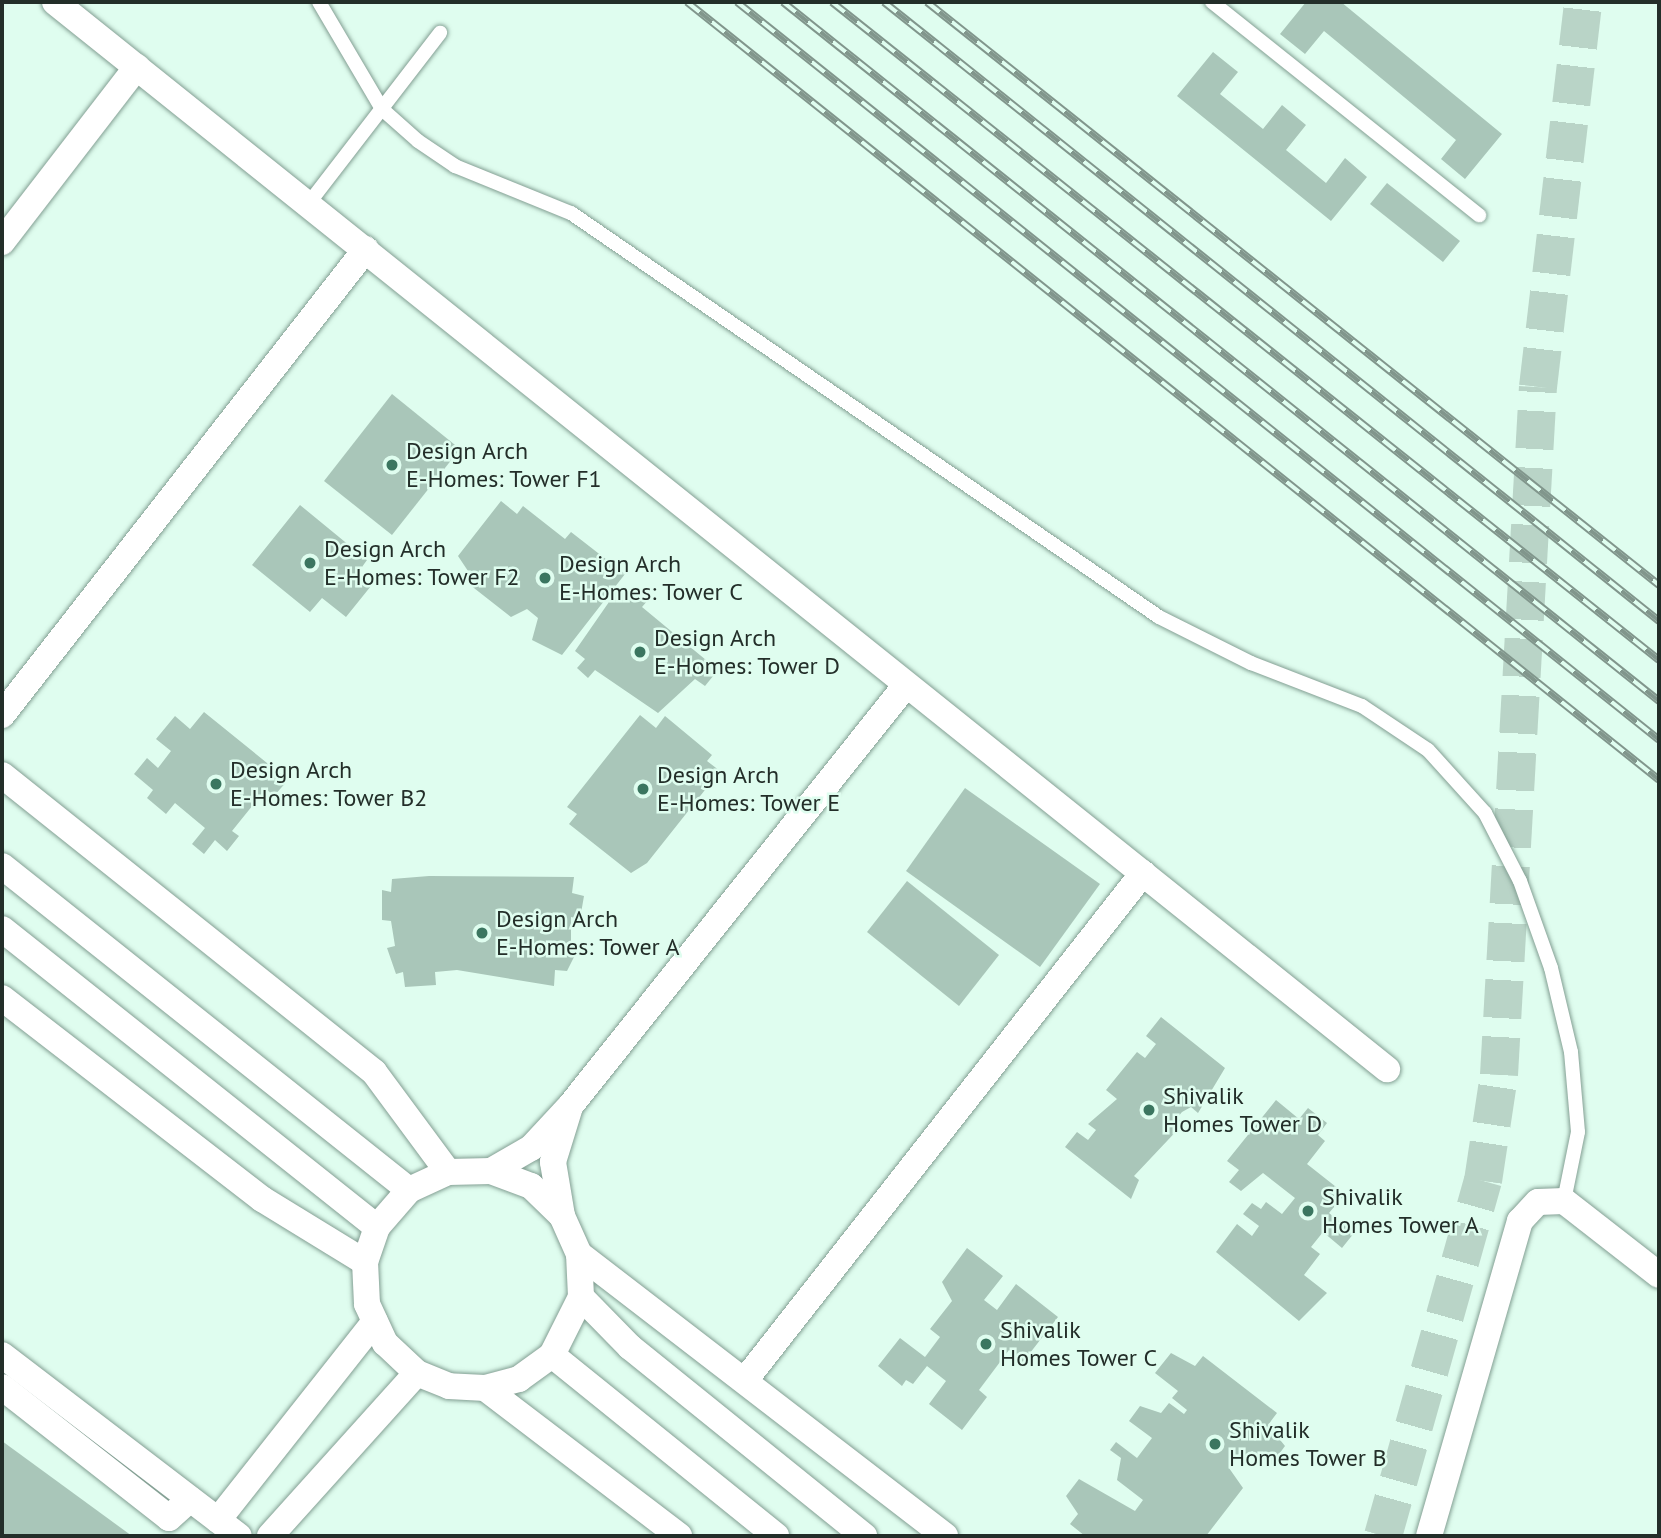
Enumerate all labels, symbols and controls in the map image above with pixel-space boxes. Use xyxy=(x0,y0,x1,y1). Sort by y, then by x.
place label: Design Arch E-Homes: Tower F1 xyxy=(406,437,602,493)
marker: Design Arch E-Homes: Tower F1 xyxy=(384,457,400,473)
place label: Design Arch E-Homes: Tower F2 xyxy=(324,535,520,591)
place label: Design Arch E-Homes: Tower C xyxy=(559,550,744,606)
marker: Design Arch E-Homes: Tower F2 xyxy=(302,555,318,571)
marker: Design Arch E-Homes: Tower C xyxy=(537,570,553,586)
place label: Design Arch E-Homes: Tower D xyxy=(654,624,841,680)
marker: Design Arch E-Homes: Tower D xyxy=(632,644,648,660)
place label: Design Arch E-Homes: Tower B2 xyxy=(230,756,428,812)
place label: Design Arch E-Homes: Tower E xyxy=(657,761,841,817)
marker: Design Arch E-Homes: Tower B2 xyxy=(208,776,224,792)
marker: Design Arch E-Homes: Tower E xyxy=(635,781,651,797)
place label: Design Arch E-Homes: Tower A xyxy=(496,905,681,961)
marker: Design Arch E-Homes: Tower A xyxy=(474,925,490,941)
place label: Shivalik Homes Tower D xyxy=(1163,1082,1323,1138)
marker: Shivalik Homes Tower D xyxy=(1141,1102,1157,1118)
place label: Shivalik Homes Tower A xyxy=(1322,1183,1480,1239)
marker: Shivalik Homes Tower A xyxy=(1300,1203,1316,1219)
place label: Shivalik Homes Tower C xyxy=(1000,1316,1158,1372)
marker: Shivalik Homes Tower C xyxy=(978,1336,994,1352)
place label: Shivalik Homes Tower B xyxy=(1229,1416,1387,1472)
marker: Shivalik Homes Tower B xyxy=(1207,1436,1223,1452)

